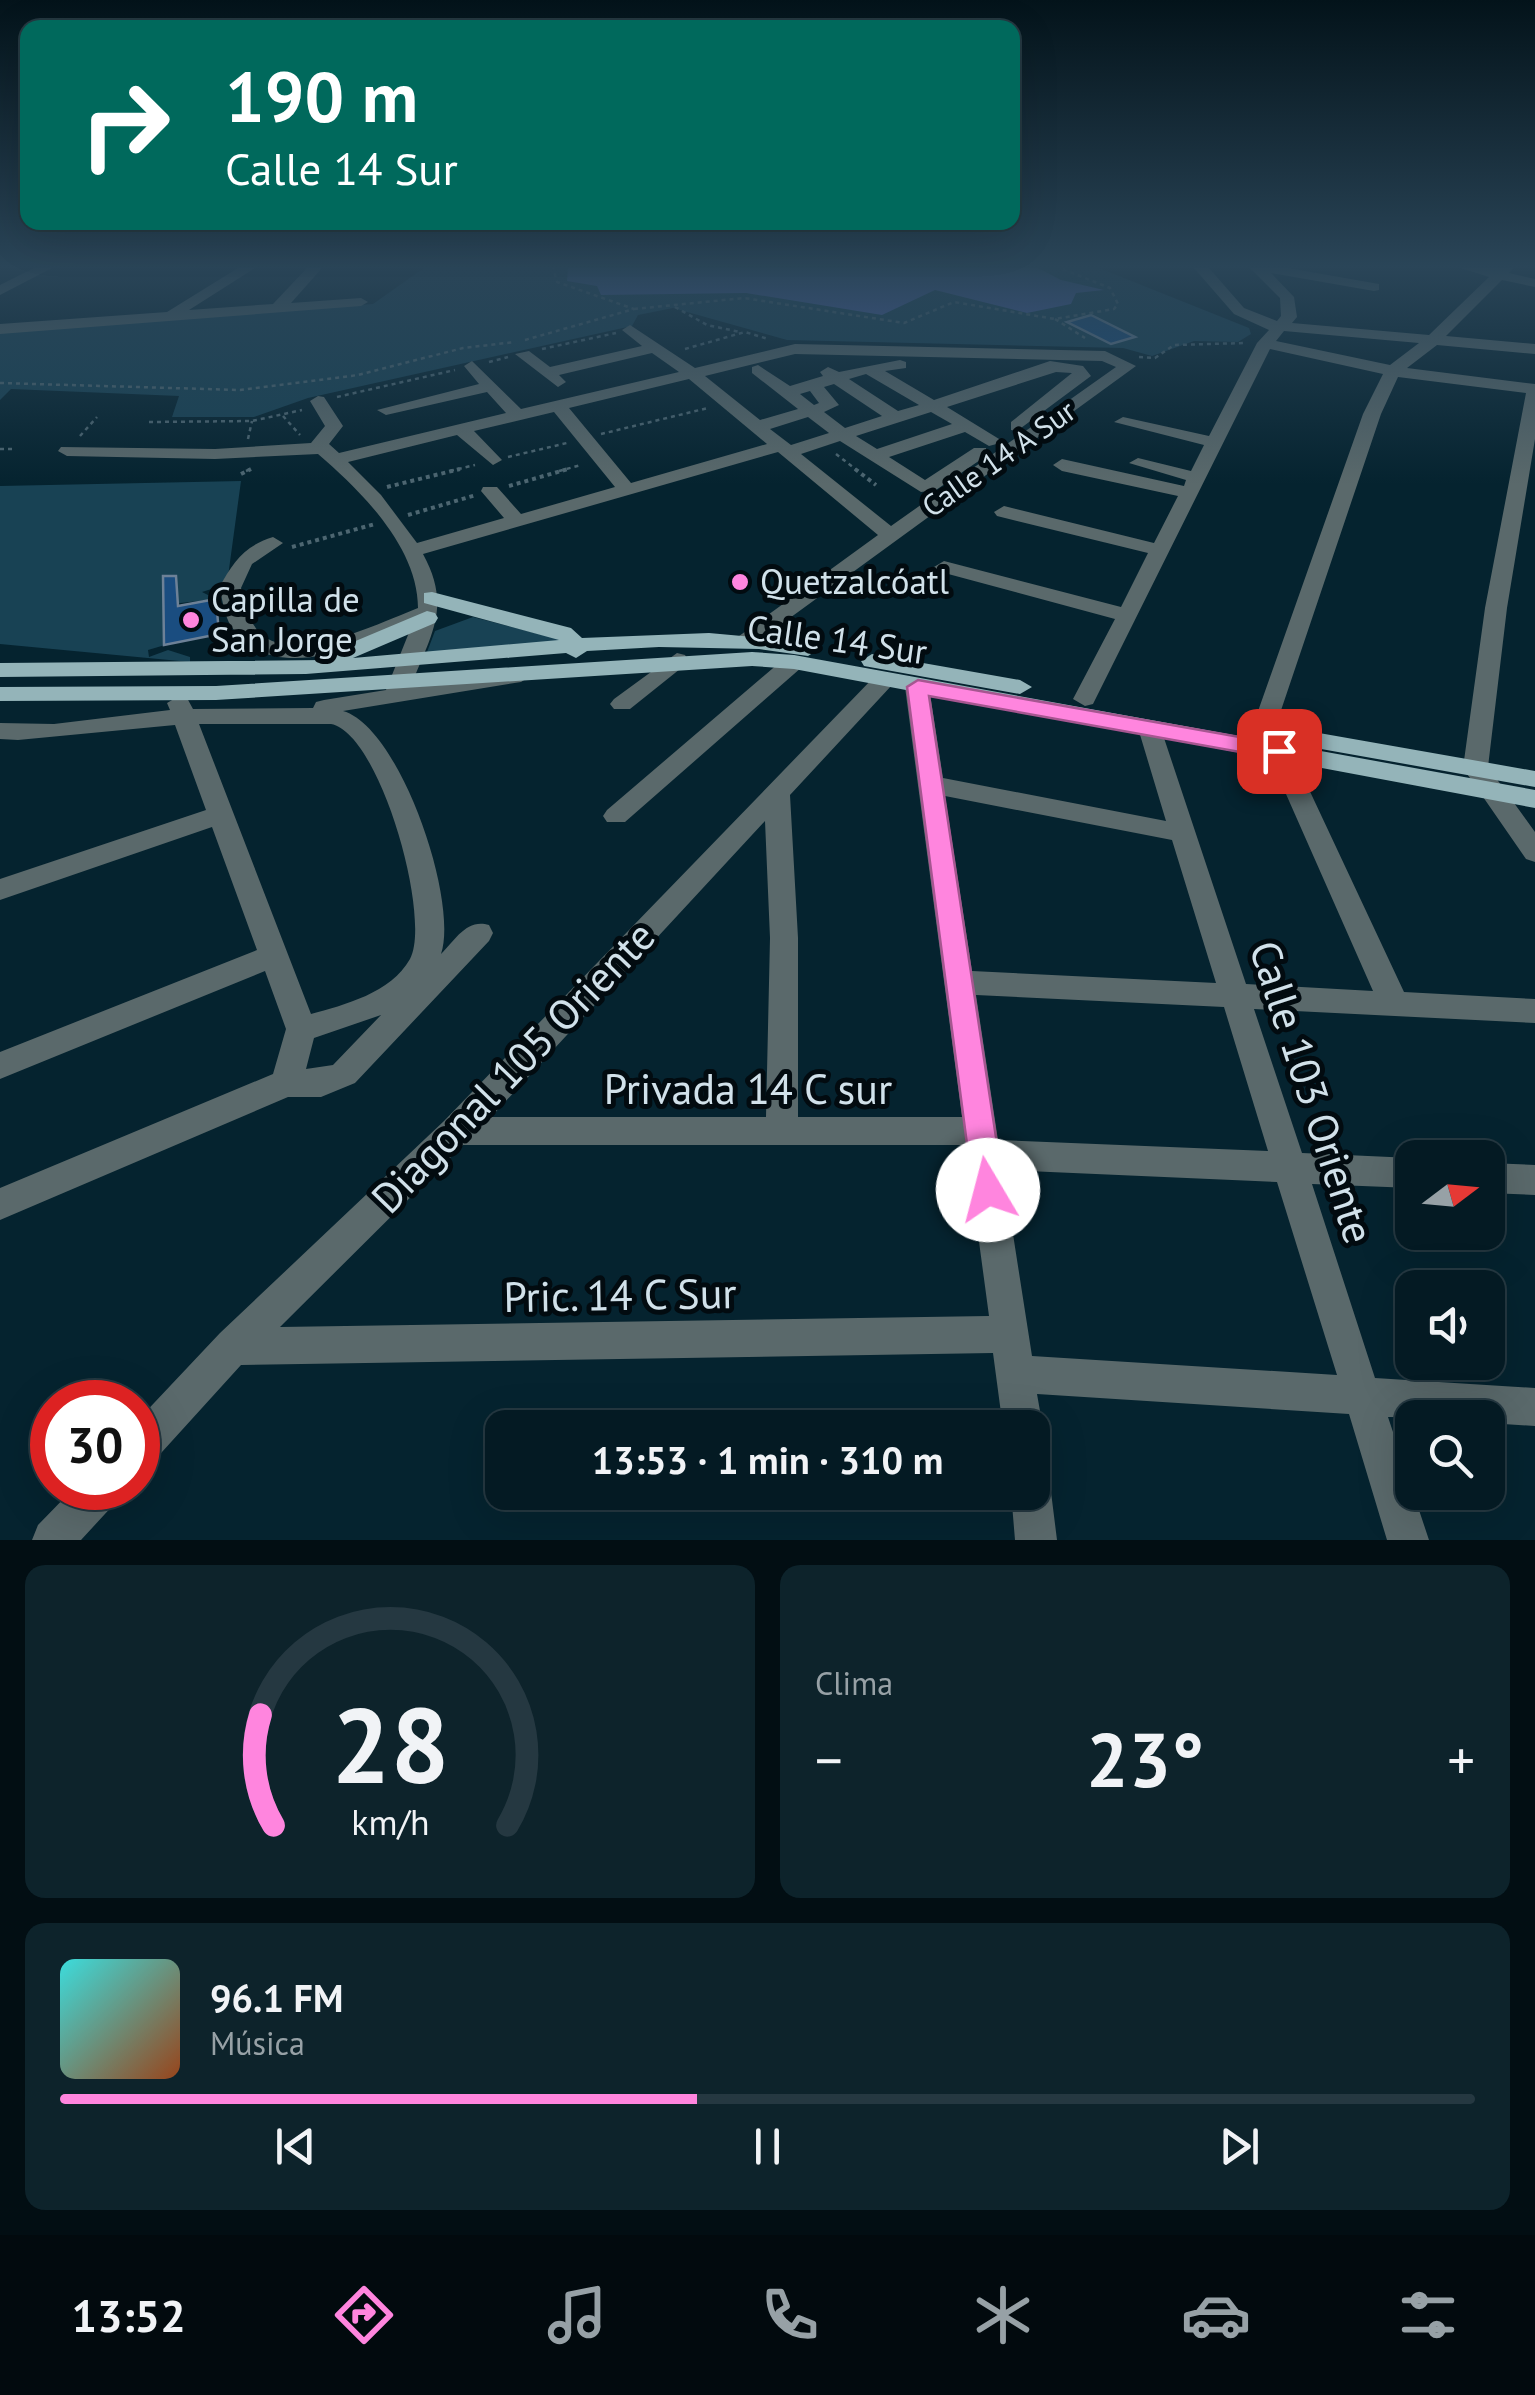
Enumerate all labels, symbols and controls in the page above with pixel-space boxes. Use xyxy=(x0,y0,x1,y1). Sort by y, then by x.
text: 190 m xyxy=(225,51,418,141)
icon: right xyxy=(60,60,190,190)
text: Calle 14 Sur xyxy=(225,139,458,197)
street label: Calle 14 A Sur xyxy=(914,391,1082,525)
place label: Quetzalcóatl xyxy=(760,558,949,604)
marker: Quetzalcóatl xyxy=(729,571,751,593)
place label: Capilla de San Jorge xyxy=(211,576,360,662)
street label: Calle 14 Sur xyxy=(744,604,930,674)
marker: Capilla de San Jorge xyxy=(180,609,202,631)
pin xyxy=(1237,709,1322,794)
icon: arrive xyxy=(1252,724,1307,779)
street label: Diagonal 105 Oriente xyxy=(359,909,666,1224)
street label: Calle 103 Oriente xyxy=(1238,934,1387,1250)
street label: Privada 14 C sur xyxy=(604,1061,892,1116)
position arrow xyxy=(936,1138,1040,1242)
north arrow xyxy=(1395,1140,1505,1250)
map controls xyxy=(1395,1140,1505,1510)
street label: Pric. 14 C Sur xyxy=(503,1265,737,1324)
button: sound xyxy=(1395,1270,1505,1380)
speed limit sign: 30 xyxy=(30,1380,160,1510)
button: search xyxy=(1395,1400,1505,1510)
text: 13:53 · 1 min · 310 m xyxy=(592,1435,943,1484)
text: Clima xyxy=(815,1662,893,1704)
text: 28 xyxy=(331,1677,449,1812)
text: 23° xyxy=(1086,1711,1204,1808)
text: − xyxy=(815,1724,843,1795)
text: + xyxy=(1447,1724,1475,1795)
text: km/h xyxy=(351,1799,429,1845)
text: 96.1 FM xyxy=(210,1973,343,2022)
text: Música xyxy=(210,2022,305,2064)
icon: previous xyxy=(268,2119,323,2174)
icon: pause xyxy=(740,2119,795,2174)
icon: next xyxy=(1212,2119,1267,2174)
icon: directions xyxy=(329,2280,399,2350)
icon: music xyxy=(542,2280,612,2350)
icon: phone xyxy=(755,2280,825,2350)
icon: climate xyxy=(968,2280,1038,2350)
icon: car xyxy=(1181,2280,1251,2350)
icon: filters xyxy=(1393,2280,1463,2350)
text: 13:52 xyxy=(71,2286,186,2344)

